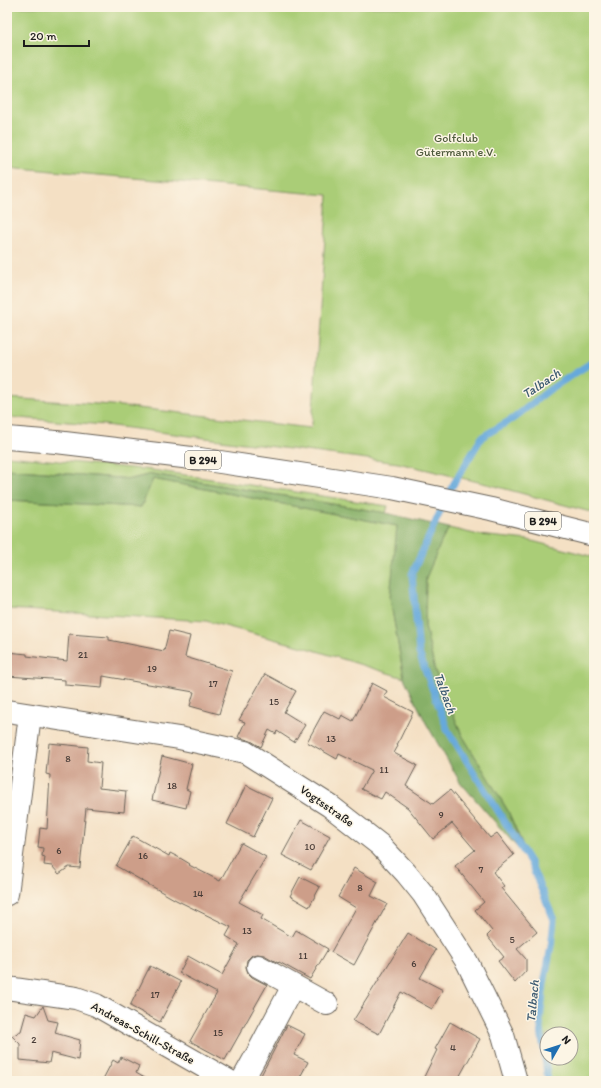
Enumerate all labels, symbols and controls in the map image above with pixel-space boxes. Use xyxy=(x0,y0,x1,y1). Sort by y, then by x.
scale bar xyxy=(24,22,89,48)
text: 20 m xyxy=(30,29,57,43)
park label: Golfclub Gütermann e.V. xyxy=(416,131,496,159)
water label: Talbach xyxy=(519,365,564,402)
road number: B 294 xyxy=(185,451,221,469)
road number: B 294 xyxy=(525,512,561,530)
house number: 21 xyxy=(78,648,88,661)
house number: 19 xyxy=(147,662,157,675)
water label: Talbach xyxy=(431,671,460,717)
house number: 17 xyxy=(208,677,218,690)
house number: 15 xyxy=(269,695,279,708)
house number: 13 xyxy=(326,732,337,745)
house number: 8 xyxy=(65,752,71,765)
house number: 11 xyxy=(379,763,389,776)
house number: 18 xyxy=(167,779,178,792)
street label: Vogtsstraße xyxy=(297,782,357,830)
house number: 9 xyxy=(438,808,444,821)
house number: 10 xyxy=(305,840,315,853)
house number: 6 xyxy=(56,844,62,857)
house number: 16 xyxy=(138,849,148,862)
house number: 7 xyxy=(479,863,484,876)
house number: 8 xyxy=(357,881,363,894)
house number: 14 xyxy=(193,887,203,900)
house number: 13 xyxy=(242,924,253,937)
house number: 5 xyxy=(509,933,515,946)
house number: 11 xyxy=(298,949,308,962)
house number: 6 xyxy=(411,957,417,970)
water label: Talbach xyxy=(523,978,542,1023)
house number: 17 xyxy=(150,988,160,1001)
street label: Andreas-Schill-Straße xyxy=(89,999,197,1067)
house number: 15 xyxy=(213,1026,223,1039)
north arrow xyxy=(539,1026,579,1066)
house number: 2 xyxy=(31,1033,37,1046)
text: N xyxy=(559,1033,574,1047)
house number: 4 xyxy=(450,1041,456,1054)

